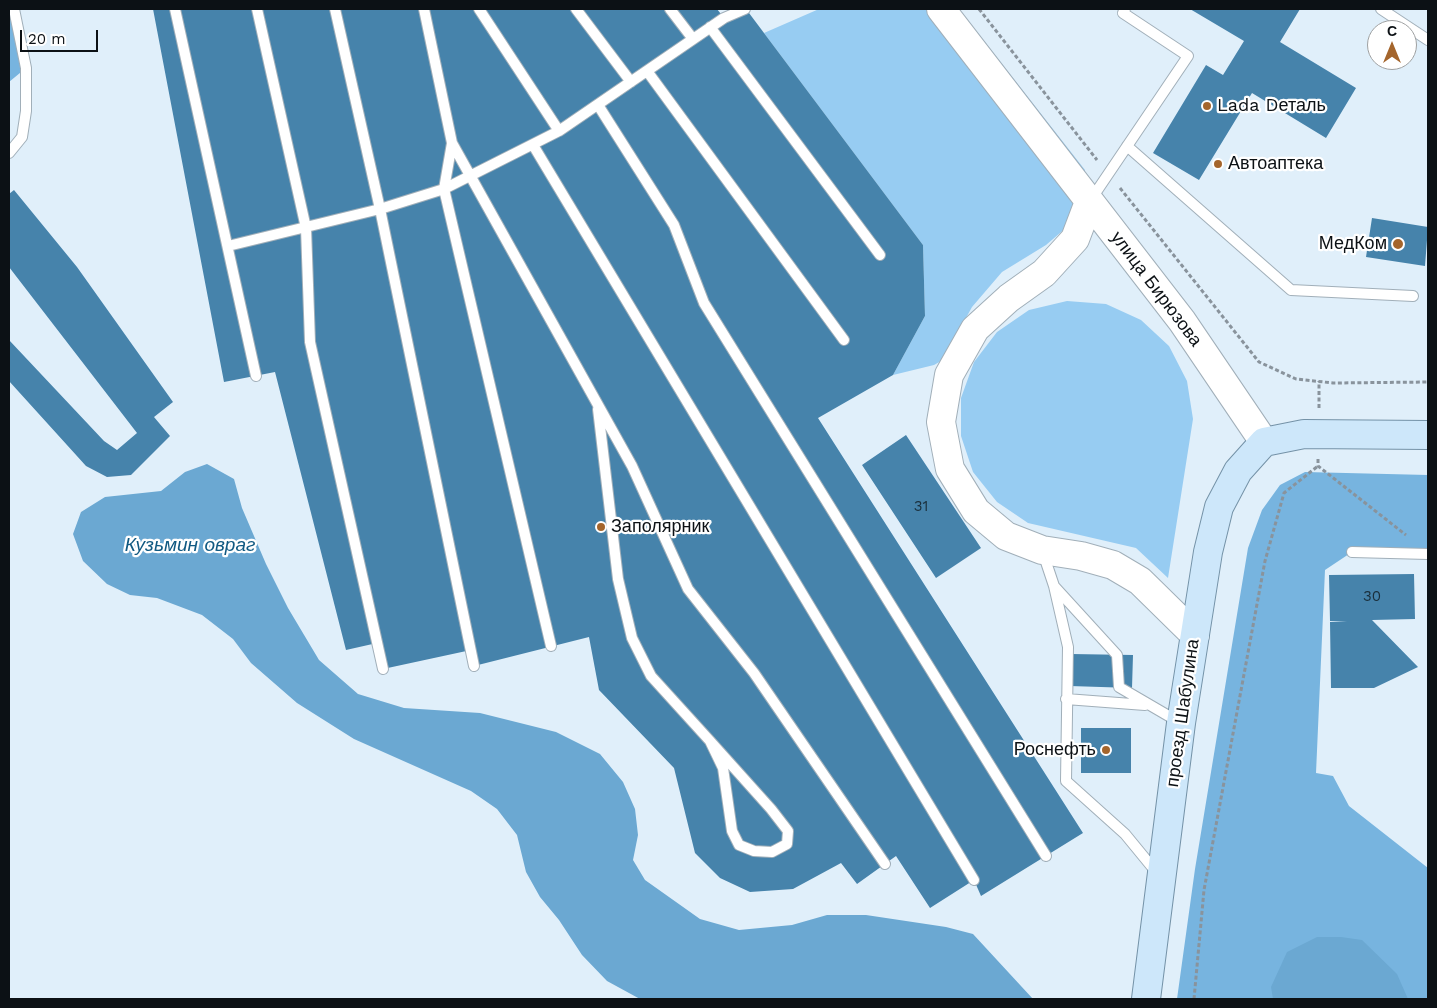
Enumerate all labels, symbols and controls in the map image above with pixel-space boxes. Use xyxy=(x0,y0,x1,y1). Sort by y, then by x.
scale bar xyxy=(22,20,100,52)
north arrow xyxy=(1367,20,1417,70)
text: С xyxy=(1387,23,1397,39)
text: 20 m xyxy=(28,30,66,48)
place label: Lada Dеталь xyxy=(1217,95,1326,117)
marker: Lada Dеталь xyxy=(1201,100,1213,112)
place label: Автоаптека xyxy=(1228,153,1323,175)
marker: Автоаптека xyxy=(1212,158,1224,170)
street label: улица Бирюзова xyxy=(1106,227,1206,351)
place label: МедКом xyxy=(1319,233,1387,255)
marker: МедКом xyxy=(1391,237,1405,251)
house number: 31 xyxy=(914,498,928,516)
place label: Заполярник xyxy=(611,516,709,538)
marker: Заполярник xyxy=(595,521,607,533)
water label: Кузьмин овраг xyxy=(125,534,255,556)
house number: 30 xyxy=(1363,588,1381,606)
street label: проезд Шабулина xyxy=(1162,638,1204,788)
place label: Роснефть xyxy=(1014,739,1096,761)
marker: Роснефть xyxy=(1100,744,1112,756)

